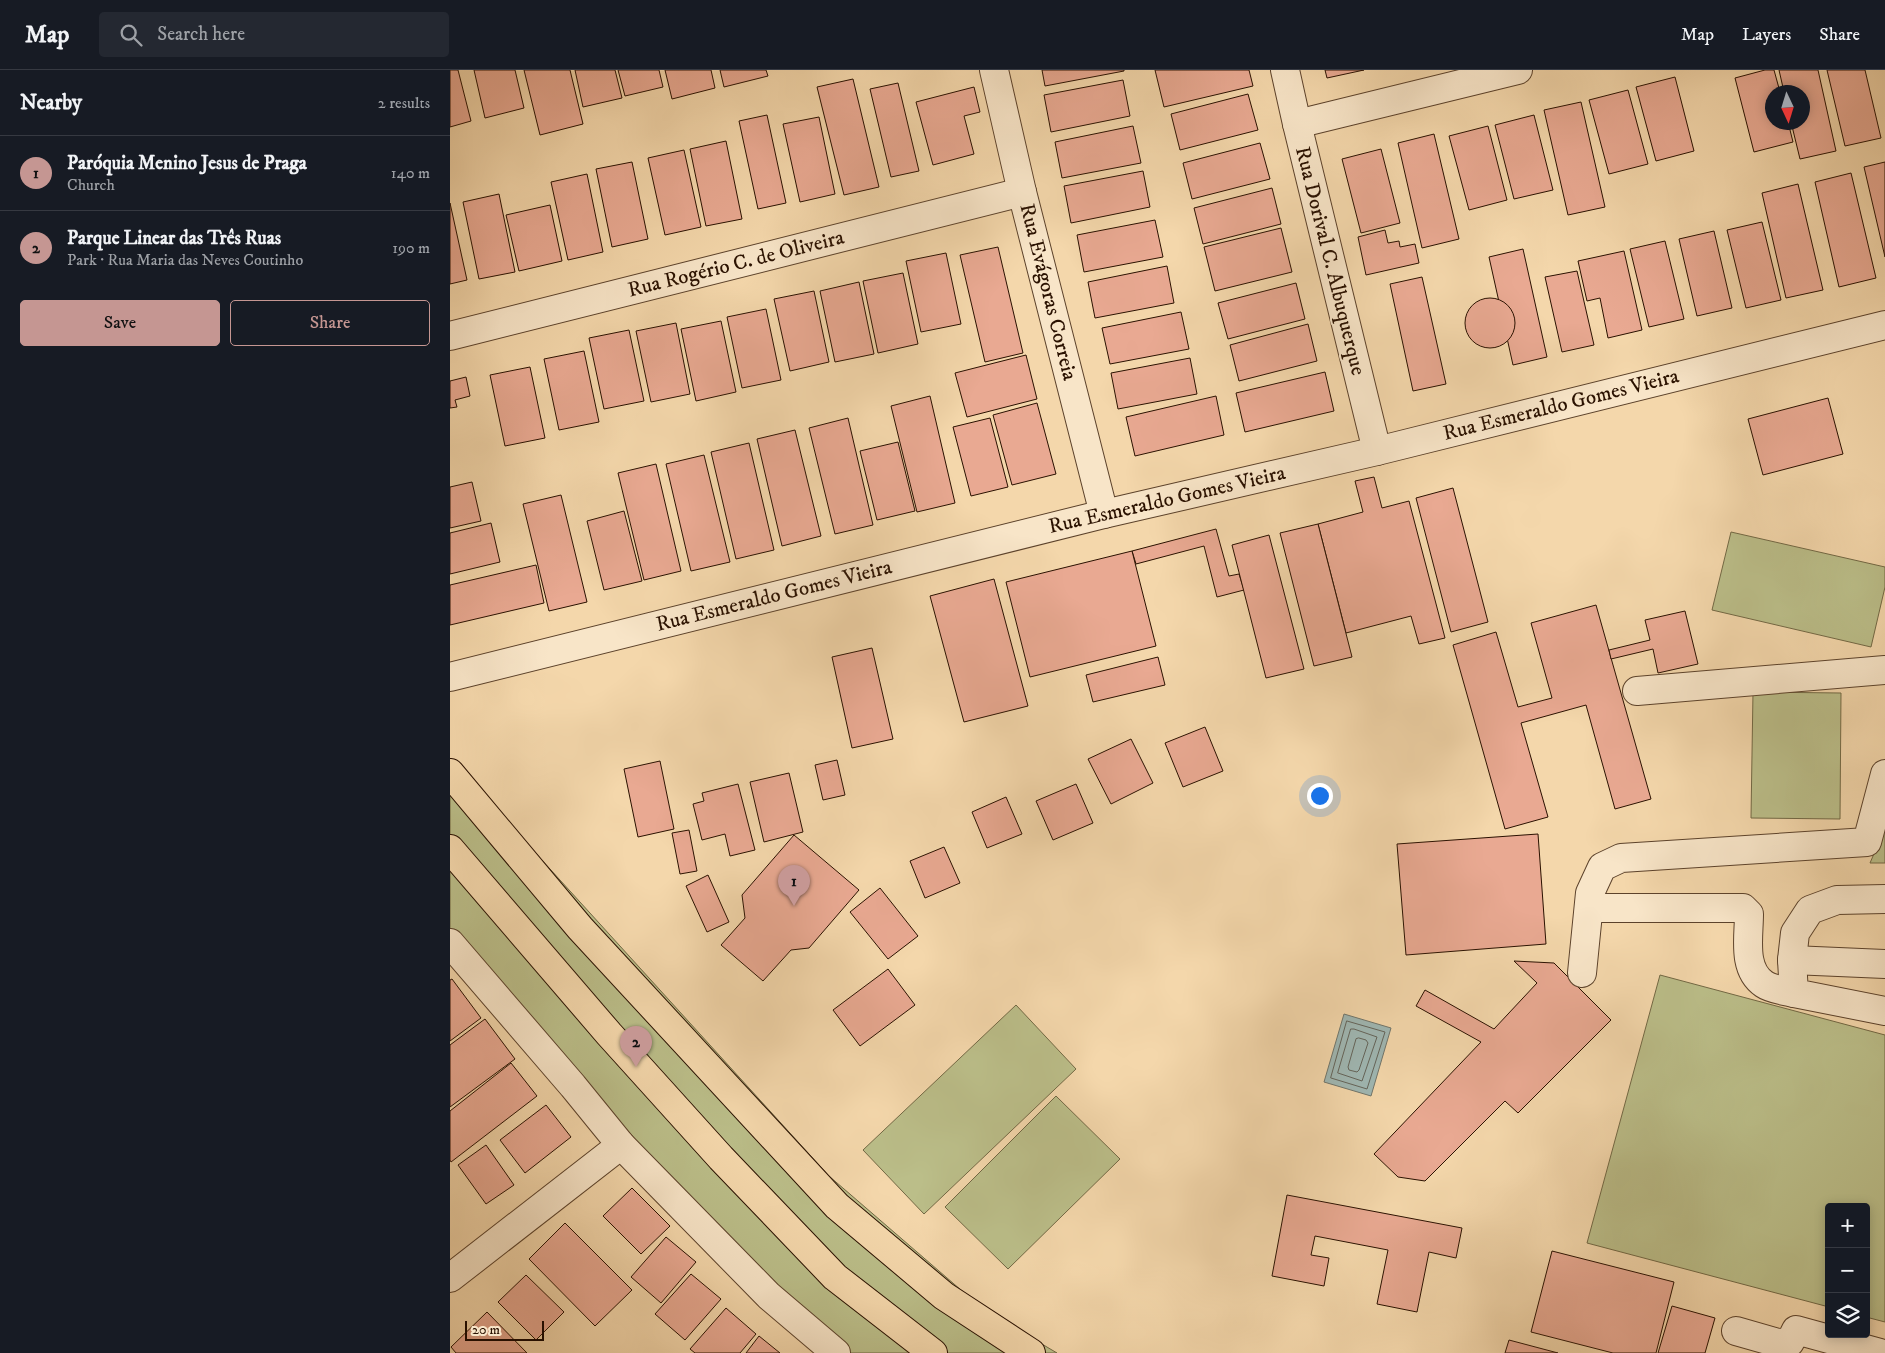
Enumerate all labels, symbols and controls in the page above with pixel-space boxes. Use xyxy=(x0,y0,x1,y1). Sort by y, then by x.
search box xyxy=(99,12,449,57)
text: Map xyxy=(25,20,69,50)
icon: search xyxy=(117,21,145,49)
text: Search here xyxy=(157,23,245,46)
text: Map xyxy=(1681,24,1714,46)
text: Layers xyxy=(1742,24,1791,46)
text: Share xyxy=(1819,24,1860,46)
north arrow xyxy=(1765,85,1810,130)
text: Nearby xyxy=(20,90,82,116)
text: 2 results xyxy=(378,93,430,113)
street label: Rua Dorival C. Albuquerque xyxy=(1289,144,1371,378)
text: Paróquia Menino Jesus de Praga xyxy=(67,152,307,175)
text: 1 xyxy=(33,163,39,183)
text: 140 m xyxy=(391,163,430,183)
text: Church xyxy=(67,175,115,195)
street label: Rua Evágoras Correia xyxy=(1013,201,1083,383)
street label: Rua Rogério C. de Oliveira xyxy=(625,225,847,303)
text: Parque Linear das Três Ruas xyxy=(67,227,281,250)
text: 2 xyxy=(32,238,40,258)
text: 190 m xyxy=(392,238,430,258)
text: Park · Rua Maria das Neves Coutinho xyxy=(67,250,303,270)
button: Save xyxy=(20,300,220,346)
button: Share xyxy=(230,300,430,346)
street label: Rua Esmeraldo Gomes Vieira xyxy=(1440,363,1682,447)
street label: Rua Esmeraldo Gomes Vieira xyxy=(1046,460,1288,540)
street label: Rua Esmeraldo Gomes Vieira xyxy=(653,554,895,638)
your location xyxy=(1307,783,1333,809)
pin: 1 xyxy=(778,865,810,906)
pin: 2 xyxy=(620,1026,652,1067)
map controls xyxy=(1825,1203,1870,1338)
button: + xyxy=(1825,1203,1870,1248)
button: − xyxy=(1825,1248,1870,1293)
button: layers xyxy=(1825,1293,1870,1338)
scale bar xyxy=(465,1318,544,1341)
text: 20 m xyxy=(472,1321,500,1339)

